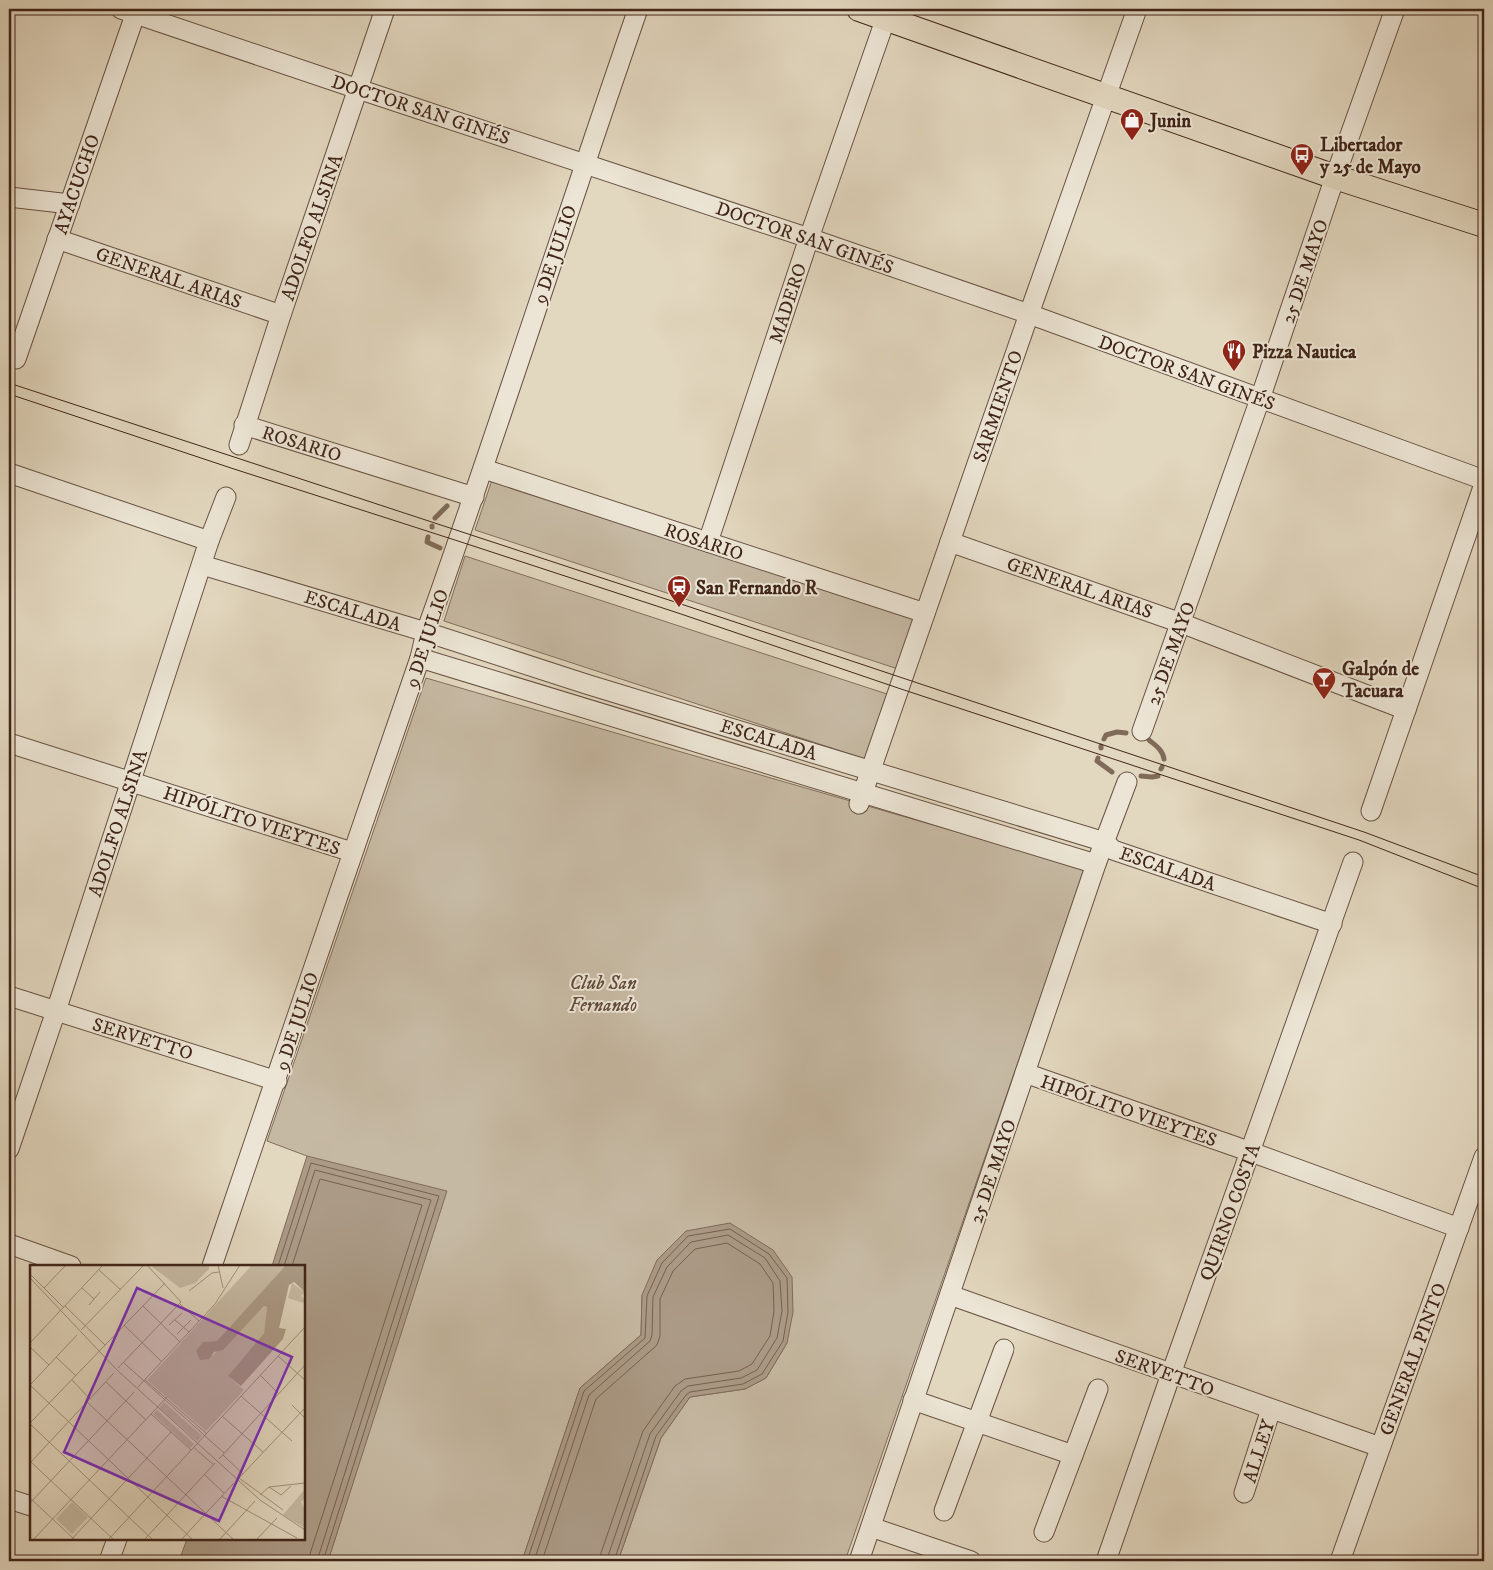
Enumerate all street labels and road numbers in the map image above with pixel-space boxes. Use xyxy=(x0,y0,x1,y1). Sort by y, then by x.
street label: DOCTOR SAN GINÉS xyxy=(328,70,513,150)
street label: AYACUCHO xyxy=(50,131,105,237)
street label: ADOLFO ALSINA xyxy=(277,150,349,304)
street label: DOCTOR SAN GINÉS xyxy=(713,196,897,280)
street label: 9 DE JULIO xyxy=(528,202,582,308)
street label: 25 DE MAYO xyxy=(1277,217,1334,326)
street label: GENERAL ARIAS xyxy=(92,243,245,314)
street label: MADERO xyxy=(765,261,812,346)
street label: DOCTOR SAN GINÉS xyxy=(1095,330,1278,416)
street label: SARMIENTO xyxy=(969,348,1028,465)
street label: ROSARIO xyxy=(259,421,344,467)
street label: ROSARIO xyxy=(661,519,746,566)
street label: GENERAL ARIAS xyxy=(1003,553,1156,624)
street label: ESCALADA xyxy=(301,586,405,637)
street label: 9 DE JULIO xyxy=(400,586,454,692)
street label: 25 DE MAYO xyxy=(1142,599,1201,708)
street label: ESCALADA xyxy=(717,715,821,766)
street label: ADOLFO ALSINA xyxy=(84,746,153,900)
street label: HIPÓLITO VIEYTES xyxy=(160,780,344,861)
street label: ESCALADA xyxy=(1116,842,1220,897)
street label: 9 DE JULIO xyxy=(270,969,324,1075)
street label: SERVETTO xyxy=(90,1013,196,1066)
street label: HIPÓLITO VIEYTES xyxy=(1037,1069,1220,1152)
street label: 25 DE MAYO xyxy=(965,1117,1022,1226)
street label: QUIRNO COSTA xyxy=(1195,1140,1266,1284)
street label: GENERAL PINTO xyxy=(1375,1280,1452,1439)
street label: SERVETTO xyxy=(1112,1345,1217,1402)
street label: ALLEY xyxy=(1238,1416,1281,1486)

